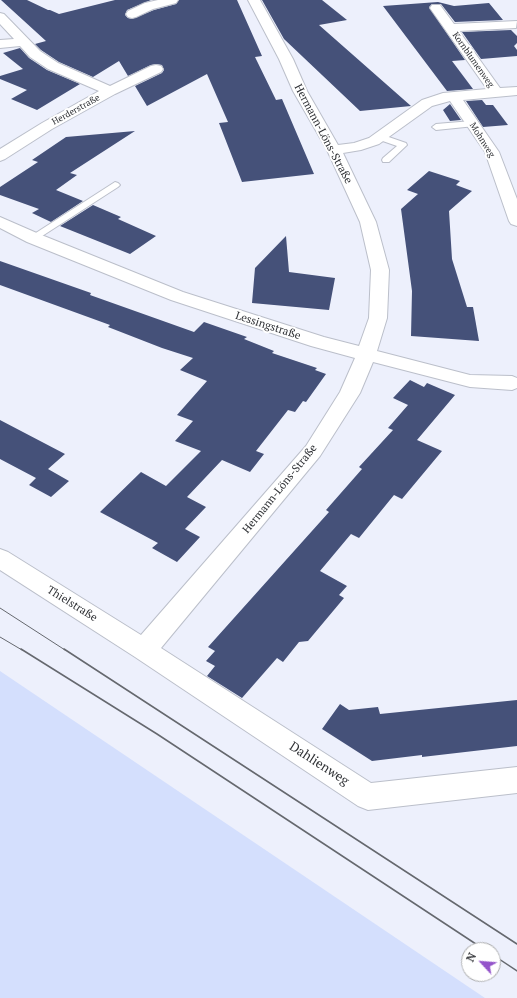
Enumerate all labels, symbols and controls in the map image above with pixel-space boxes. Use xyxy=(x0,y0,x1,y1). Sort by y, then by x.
street label: Kornblumenweg xyxy=(450,30,496,90)
street label: Hermann-Löns-Straße xyxy=(291,82,355,186)
street label: Herderstraße xyxy=(50,92,102,128)
street label: Mohnweg xyxy=(467,121,497,159)
street label: Lessingstraße xyxy=(234,309,302,343)
street label: Hermann-Löns-Straße xyxy=(240,442,320,536)
street label: Thielstraße xyxy=(45,583,99,625)
street label: Dahlienweg xyxy=(286,739,352,789)
north arrow xyxy=(461,942,501,982)
text: N xyxy=(463,950,479,964)

